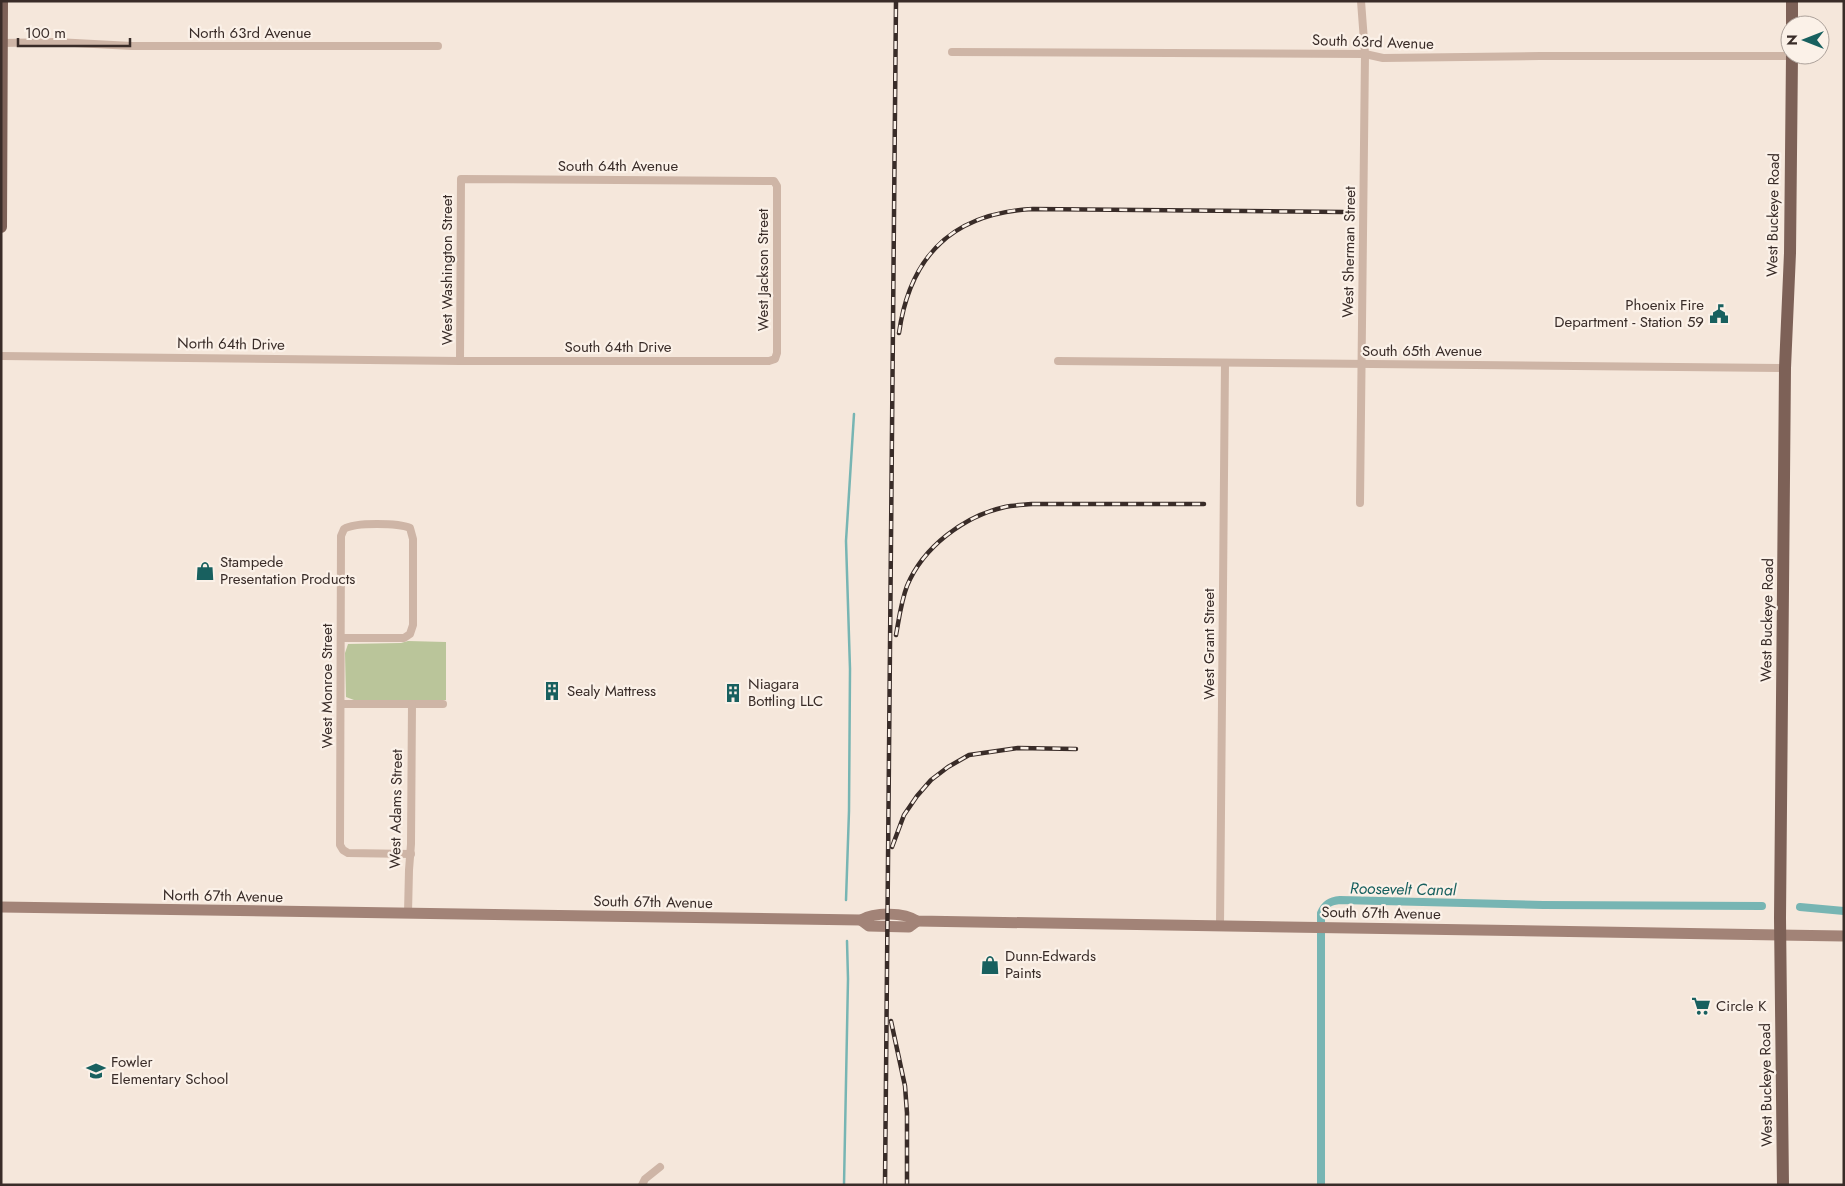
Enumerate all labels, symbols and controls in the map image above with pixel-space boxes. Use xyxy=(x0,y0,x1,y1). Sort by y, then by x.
scale bar xyxy=(18,15,130,47)
north arrow xyxy=(1780,15,1830,65)
text: 100 m xyxy=(25,22,66,44)
street label: North 63rd Avenue xyxy=(189,22,312,44)
street label: South 63rd Avenue xyxy=(1312,29,1435,55)
text: N xyxy=(1782,34,1802,46)
street label: West Buckeye Road xyxy=(1761,153,1785,277)
street label: South 64th Avenue xyxy=(558,155,678,177)
street label: West Sherman Street xyxy=(1337,186,1361,318)
street label: West Washington Street xyxy=(436,194,458,345)
street label: West Jackson Street xyxy=(752,208,774,331)
place label: Phoenix Fire Department - Station 59 xyxy=(1554,294,1704,333)
public building icon: Phoenix Fire Department - Station 59 xyxy=(1708,303,1730,325)
street label: North 64th Drive xyxy=(177,332,285,356)
street label: South 64th Drive xyxy=(565,336,672,358)
street label: South 65th Avenue xyxy=(1362,340,1482,362)
place label: Stampede Presentation Products xyxy=(220,551,355,590)
street label: West Buckeye Road xyxy=(1755,558,1779,682)
shop icon: Stampede Presentation Products xyxy=(194,560,216,582)
street label: West Grant Street xyxy=(1198,588,1220,700)
street label: West Monroe Street xyxy=(316,623,338,748)
place label: Niagara Bottling LLC xyxy=(748,673,823,712)
building icon: Sealy Mattress xyxy=(541,680,563,702)
place label: Sealy Mattress xyxy=(567,680,656,702)
building icon: Niagara Bottling LLC xyxy=(722,682,744,704)
street label: West Adams Street xyxy=(384,749,408,869)
water label: Roosevelt Canal xyxy=(1350,877,1458,901)
street label: North 67th Avenue xyxy=(163,884,284,908)
street label: South 67th Avenue xyxy=(593,890,713,914)
street label: South 67th Avenue xyxy=(1321,901,1441,925)
place label: Dunn-Edwards Paints xyxy=(1005,945,1096,984)
shop icon: Dunn-Edwards Paints xyxy=(979,954,1001,976)
supermarket icon: Circle K xyxy=(1690,995,1712,1017)
place label: Circle K xyxy=(1716,995,1767,1017)
street label: West Buckeye Road xyxy=(1754,1023,1778,1147)
place label: Fowler Elementary School xyxy=(111,1051,228,1090)
school or university icon: Fowler Elementary School xyxy=(85,1060,107,1082)

